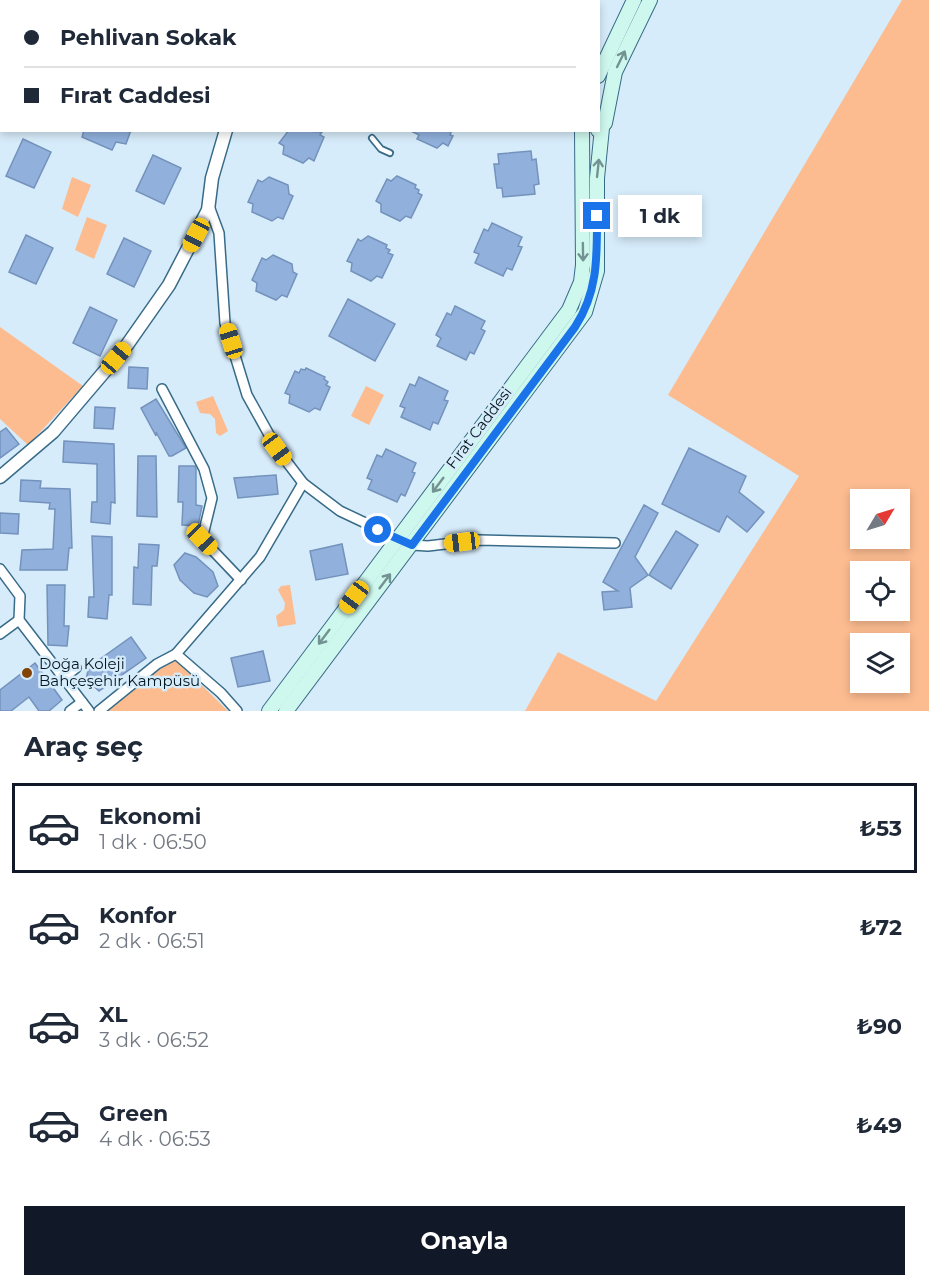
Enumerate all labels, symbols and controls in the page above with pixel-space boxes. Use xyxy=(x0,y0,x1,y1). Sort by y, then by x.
text: Pehlivan Sokak xyxy=(60,24,236,51)
one-way arrow xyxy=(616,51,628,69)
text: Fırat Caddesi xyxy=(60,82,211,109)
one-way arrow xyxy=(593,159,604,178)
callout: 1 dk xyxy=(618,195,702,237)
route end xyxy=(583,202,610,229)
text: 1 dk xyxy=(640,204,680,228)
car xyxy=(180,215,212,255)
one-way arrow xyxy=(577,241,589,261)
car xyxy=(217,321,245,361)
car xyxy=(98,338,134,378)
street label: Fırat Caddesi xyxy=(442,383,516,472)
car xyxy=(259,429,295,469)
one-way arrow xyxy=(432,477,445,493)
north arrow xyxy=(850,489,910,549)
map controls xyxy=(850,489,910,693)
route start xyxy=(364,516,391,543)
car xyxy=(183,520,221,558)
car xyxy=(443,531,481,553)
button: locate xyxy=(850,561,910,621)
one-way arrow xyxy=(378,573,391,589)
car xyxy=(336,577,372,617)
one-way arrow xyxy=(318,628,331,644)
button: layers xyxy=(850,633,910,693)
place label: Doğa Koleji Bahçeşehir Kampüsü xyxy=(39,654,200,690)
marker: Doğa Koleji Bahçeşehir Kampüsü xyxy=(20,666,34,680)
text: Araç seç xyxy=(24,730,143,763)
icon: car xyxy=(27,801,81,855)
text: Ekonomi xyxy=(99,803,201,830)
text: ₺53 xyxy=(859,815,902,842)
text: 1 dk · 06:50 xyxy=(99,830,207,854)
icon: car xyxy=(27,900,81,954)
text: Konfor xyxy=(99,902,177,929)
text: ₺72 xyxy=(860,914,902,941)
text: 2 dk · 06:51 xyxy=(99,929,205,953)
icon: car xyxy=(27,999,81,1053)
text: XL xyxy=(99,1001,128,1028)
text: ₺90 xyxy=(857,1013,902,1040)
text: 3 dk · 06:52 xyxy=(99,1028,209,1052)
icon: car xyxy=(27,1098,81,1152)
text: Green xyxy=(99,1100,168,1127)
text: ₺49 xyxy=(856,1112,902,1139)
text: 4 dk · 06:53 xyxy=(99,1127,211,1151)
button: Onayla xyxy=(24,1206,905,1275)

